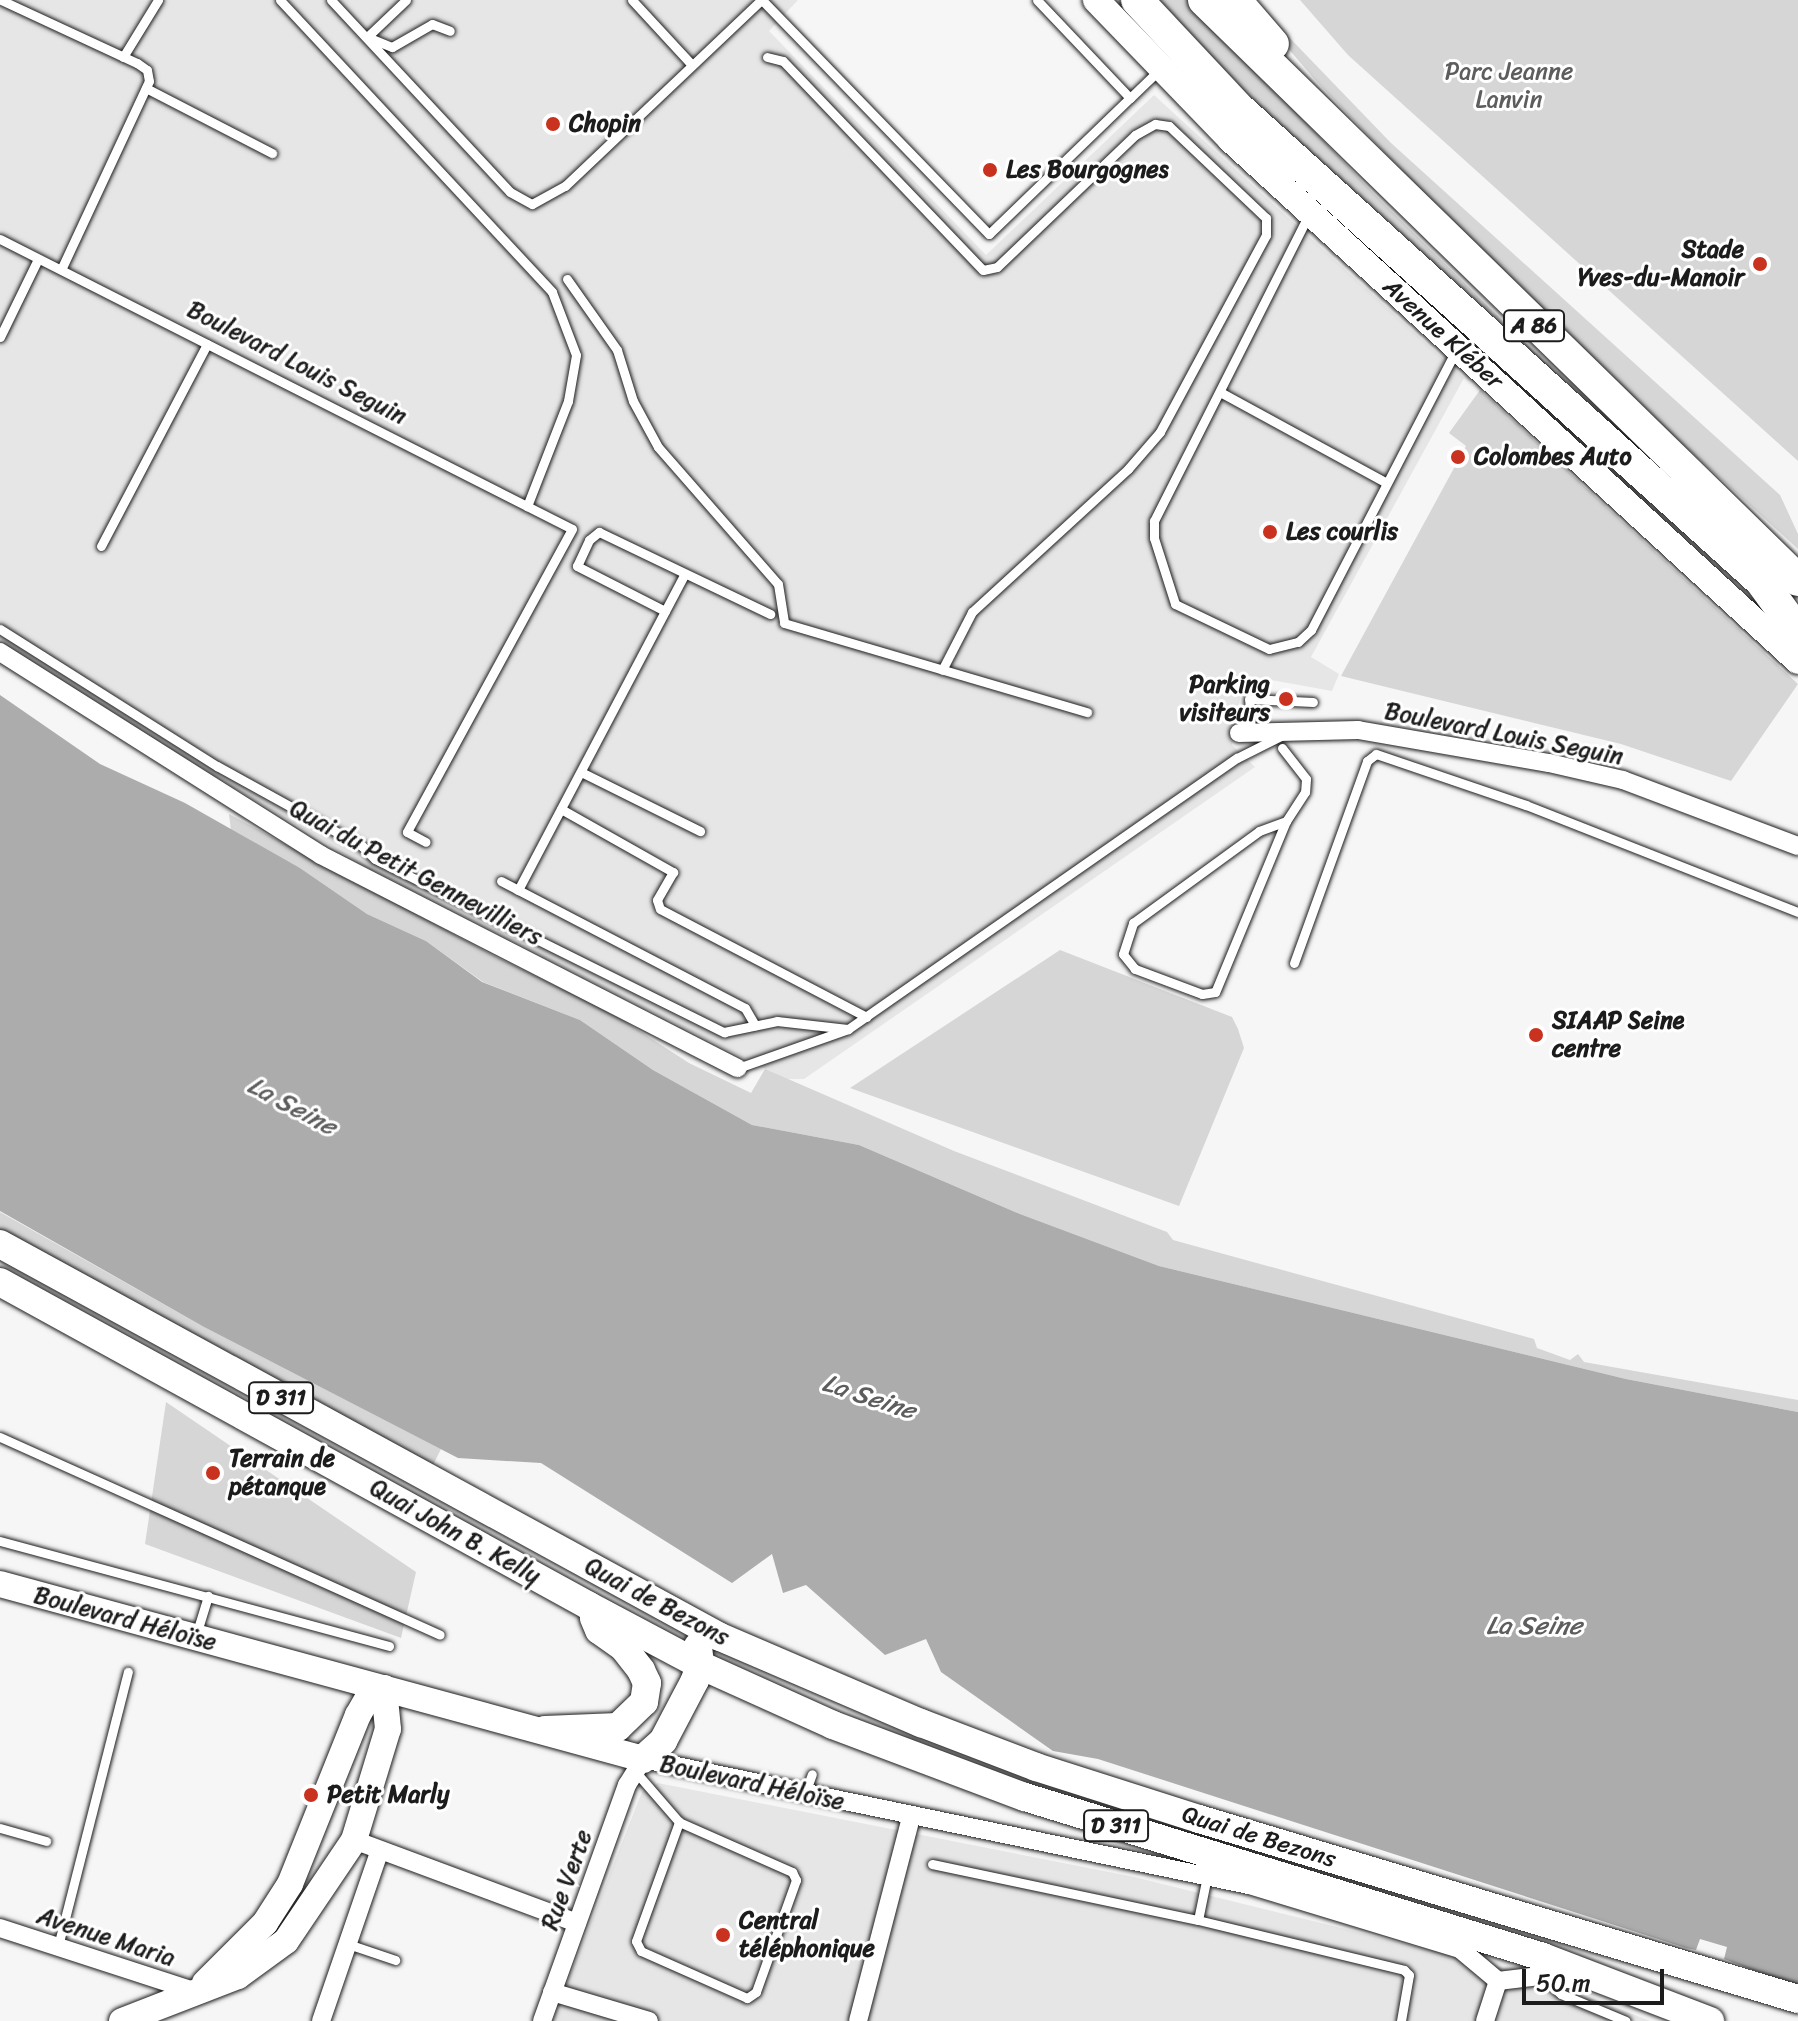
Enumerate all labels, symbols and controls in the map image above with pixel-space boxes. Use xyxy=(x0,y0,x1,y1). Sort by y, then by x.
park label: Parc Jeanne Lanvin xyxy=(1445,58,1573,114)
place label: Chopin xyxy=(569,110,641,138)
marker: Chopin xyxy=(544,115,562,133)
place label: Les Bourgognes xyxy=(1006,156,1169,184)
marker: Les Bourgognes xyxy=(981,161,999,179)
place label: Stade Yves-du-Manoir xyxy=(1578,236,1744,292)
marker: Stade Yves-du-Manoir xyxy=(1751,255,1769,273)
street label: Avenue Kléber xyxy=(1377,273,1509,395)
street label: Boulevard Louis Seguin xyxy=(182,295,412,431)
road number: A 86 xyxy=(1502,308,1566,344)
place label: Colombes Auto xyxy=(1474,443,1632,471)
marker: Colombes Auto xyxy=(1449,448,1467,466)
place label: Les courlis xyxy=(1286,518,1398,546)
marker: Les courlis xyxy=(1261,523,1279,541)
place label: Parking visiteurs xyxy=(1180,671,1270,727)
marker: Parking visiteurs xyxy=(1277,690,1295,708)
street label: Boulevard Louis Seguin xyxy=(1382,697,1626,771)
street label: Quai du Petit Gennevilliers xyxy=(284,794,548,952)
place label: SIAAP Seine centre xyxy=(1552,1007,1687,1063)
marker: SIAAP Seine centre xyxy=(1527,1026,1545,1044)
water label: La Seine xyxy=(243,1070,341,1142)
water label: La Seine xyxy=(819,1367,919,1427)
road number: D 311 xyxy=(247,1380,315,1416)
place label: Terrain de pétanque xyxy=(229,1445,335,1501)
marker: Terrain de pétanque xyxy=(204,1464,222,1482)
street label: Quai John B. Kelly xyxy=(365,1473,545,1591)
street label: Quai de Bezons xyxy=(580,1552,734,1652)
street label: Boulevard Héloïse xyxy=(30,1581,220,1657)
water label: La Seine xyxy=(1486,1610,1582,1642)
street label: Boulevard Héloïse xyxy=(657,1749,847,1817)
place label: Petit Marly xyxy=(327,1781,448,1809)
marker: Petit Marly xyxy=(302,1786,320,1804)
street label: Quai de Bezons xyxy=(1179,1800,1339,1874)
road number: D 311 xyxy=(1082,1808,1150,1844)
street label: Rue Verte xyxy=(536,1827,598,1933)
street label: Avenue Maria xyxy=(34,1901,178,1973)
place label: Central téléphonique xyxy=(739,1907,875,1963)
marker: Central téléphonique xyxy=(714,1926,732,1944)
scale bar xyxy=(1526,1953,1668,2003)
text: 50 m xyxy=(1536,1962,1591,2004)

